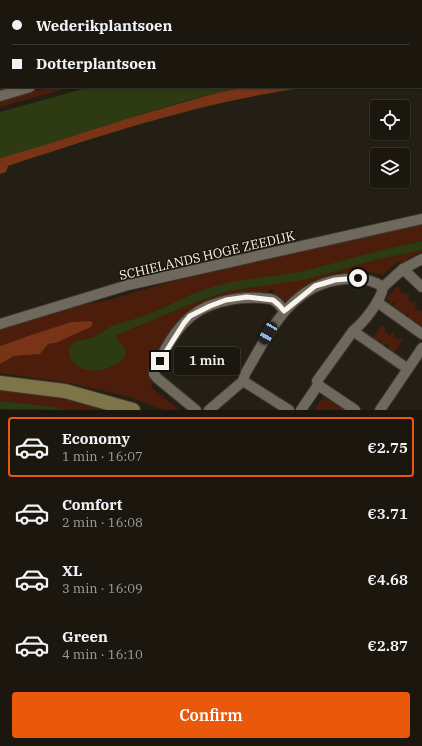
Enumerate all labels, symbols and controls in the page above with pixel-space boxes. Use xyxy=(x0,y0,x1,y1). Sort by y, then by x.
text: Wederikplantsoen xyxy=(36,16,172,35)
text: Dotterplantsoen xyxy=(36,54,157,73)
map controls xyxy=(370,100,410,188)
button: locate xyxy=(370,100,410,140)
button: layers xyxy=(370,148,410,188)
street label: SCHIELANDS HOGE ZEEDIJK xyxy=(117,227,297,284)
route start xyxy=(349,269,367,287)
car xyxy=(257,320,279,346)
callout: 1 min xyxy=(174,347,240,375)
route end xyxy=(151,352,169,370)
text: 1 min xyxy=(189,352,225,369)
icon: car xyxy=(14,429,50,465)
text: Economy xyxy=(62,429,130,448)
text: €2.75 xyxy=(368,438,408,457)
text: 1 min · 16:07 xyxy=(62,448,143,465)
icon: car xyxy=(14,495,50,531)
text: Comfort xyxy=(62,495,122,514)
text: €3.71 xyxy=(368,504,408,523)
text: 2 min · 16:08 xyxy=(62,514,143,531)
icon: car xyxy=(14,561,50,597)
text: XL xyxy=(62,561,82,580)
text: €4.68 xyxy=(368,570,408,589)
text: 3 min · 16:09 xyxy=(62,580,143,597)
icon: car xyxy=(14,627,50,663)
text: Green xyxy=(62,627,108,646)
text: €2.87 xyxy=(368,636,408,655)
text: 4 min · 16:10 xyxy=(62,646,143,663)
button: Confirm xyxy=(12,692,410,738)

